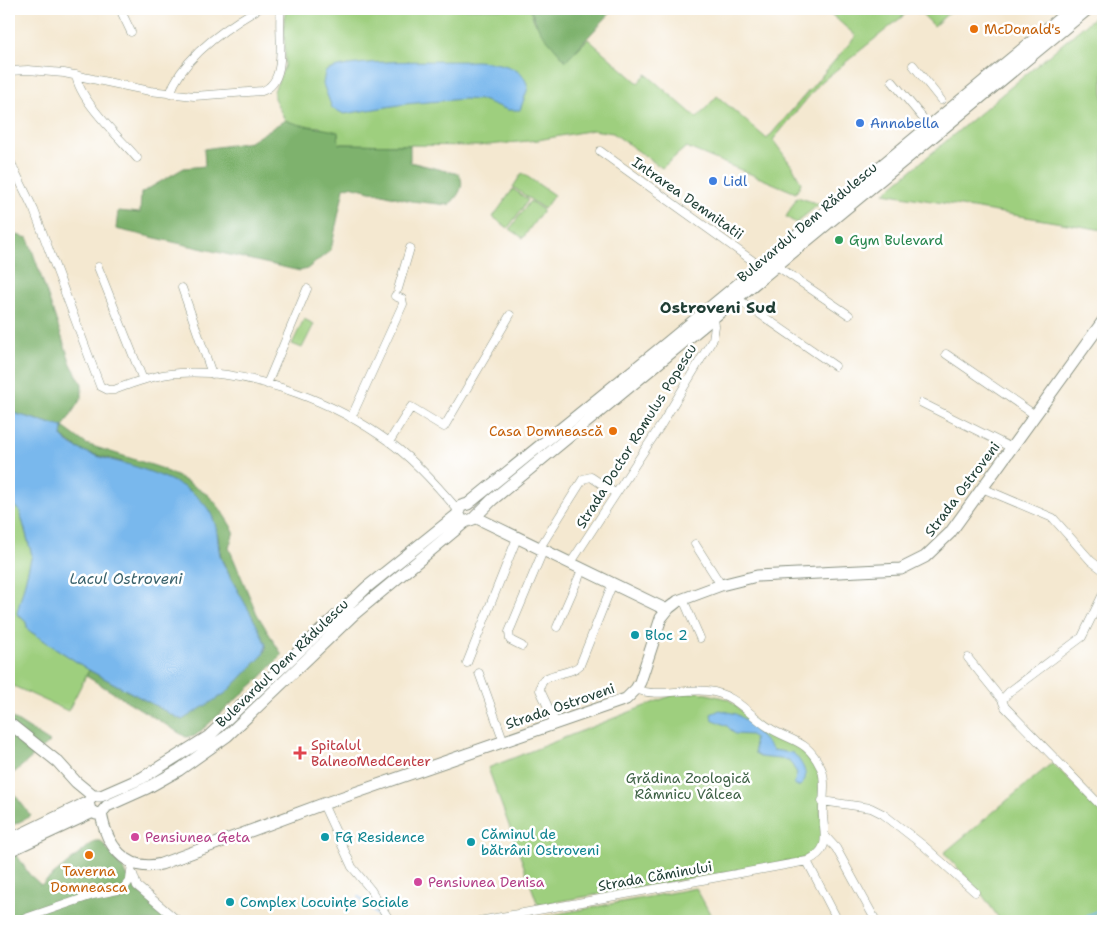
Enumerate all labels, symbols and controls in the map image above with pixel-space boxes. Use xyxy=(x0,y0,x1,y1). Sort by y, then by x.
place label: McDonald's xyxy=(984,20,1061,38)
marker: McDonald's xyxy=(968,23,980,35)
place label: Annabella xyxy=(870,114,939,132)
marker: Annabella xyxy=(854,117,866,129)
street label: Intrarea Demnitatii xyxy=(629,153,747,243)
street label: Bulevardul Dem Rădulescu xyxy=(733,158,881,286)
place label: Lidl xyxy=(723,172,748,190)
marker: Lidl xyxy=(707,175,719,187)
place label: Gym Bulevard xyxy=(849,231,943,249)
marker: Gym Bulevard xyxy=(833,234,845,246)
district label: Ostroveni Sud xyxy=(660,297,776,318)
street label: Strada Doctor Romulus Popescu xyxy=(572,340,700,532)
place label: Casa Domnească xyxy=(489,422,603,440)
marker: Casa Domnească xyxy=(607,425,619,437)
street label: Strada Ostroveni xyxy=(920,438,1004,540)
water label: Lacul Ostroveni xyxy=(70,569,183,589)
street label: Bulevardul Dem Rădulescu xyxy=(212,595,352,731)
place label: Bloc 2 xyxy=(645,626,688,644)
marker: Bloc 2 xyxy=(629,629,641,641)
street label: Strada Ostroveni xyxy=(503,679,617,733)
place label: Spitalul BalneoMedCenter xyxy=(311,736,431,770)
marker: Spitalul BalneoMedCenter xyxy=(293,746,307,760)
park label: Grădina Zoologică Râmnicu Vâlcea xyxy=(626,769,751,803)
place label: Căminul de bătrâni Ostroveni xyxy=(481,825,600,859)
place label: Pensiunea Geta xyxy=(145,828,250,846)
place label: FG Residence xyxy=(335,828,425,846)
marker: Pensiunea Geta xyxy=(129,831,141,843)
marker: FG Residence xyxy=(319,831,331,843)
marker: Căminul de bătrâni Ostroveni xyxy=(465,836,477,848)
marker: Taverna Domneasca xyxy=(83,849,95,861)
street label: Strada Căminului xyxy=(596,857,714,895)
place label: Taverna Domneasca xyxy=(51,862,128,896)
place label: Pensiunea Denisa xyxy=(428,873,545,891)
marker: Pensiunea Denisa xyxy=(412,876,424,888)
place label: Complex Locuințe Sociale xyxy=(240,893,409,912)
marker: Complex Locuințe Sociale xyxy=(224,896,236,908)

